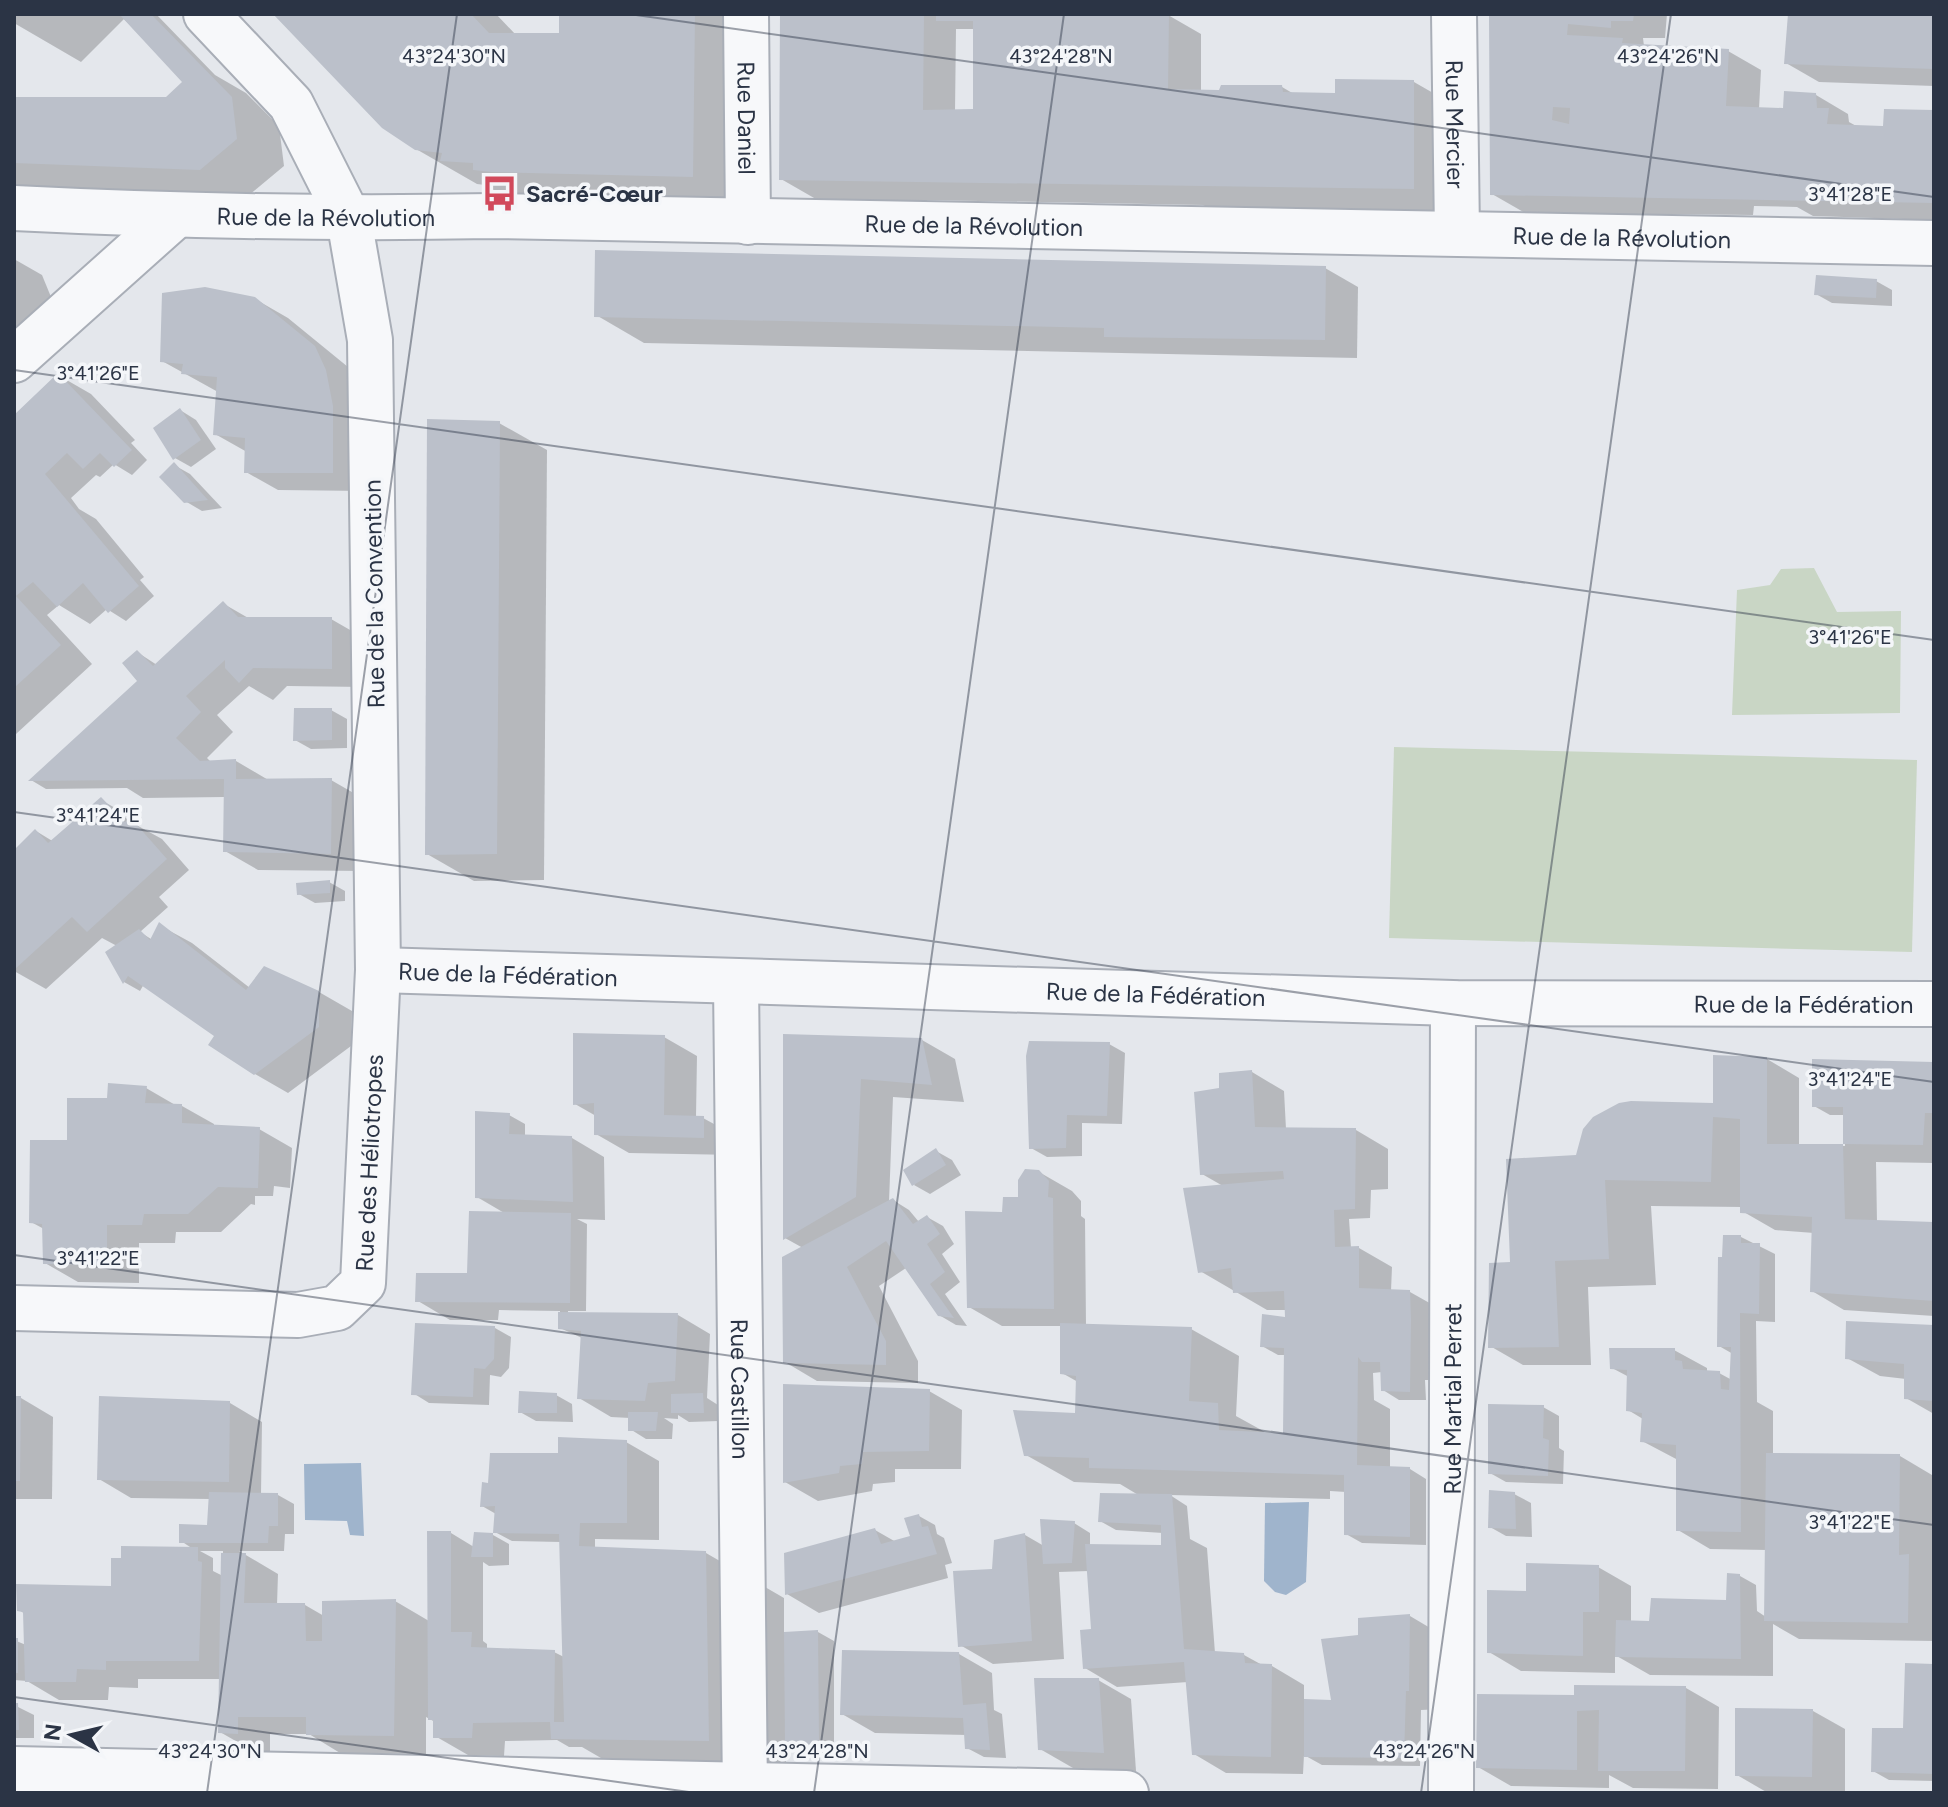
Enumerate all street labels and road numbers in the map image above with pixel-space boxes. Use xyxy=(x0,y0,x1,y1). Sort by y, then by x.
street label: Rue Mercier xyxy=(1440,59,1471,189)
street label: Rue Daniel xyxy=(732,61,762,175)
street label: Rue de la Révolution xyxy=(216,201,435,232)
street label: Rue de la Révolution xyxy=(864,208,1083,242)
street label: Rue de la Révolution xyxy=(1512,221,1731,254)
street label: Rue de la Convention xyxy=(358,479,390,709)
street label: Rue de la Fédération xyxy=(398,956,618,992)
street label: Rue de la Fédération xyxy=(1045,976,1266,1012)
street label: Rue de la Fédération xyxy=(1694,989,1913,1018)
street label: Rue des Héliotropes xyxy=(349,1054,388,1272)
street label: Rue Martial Perret xyxy=(1437,1303,1467,1495)
street label: Rue Castillon xyxy=(725,1318,756,1460)

